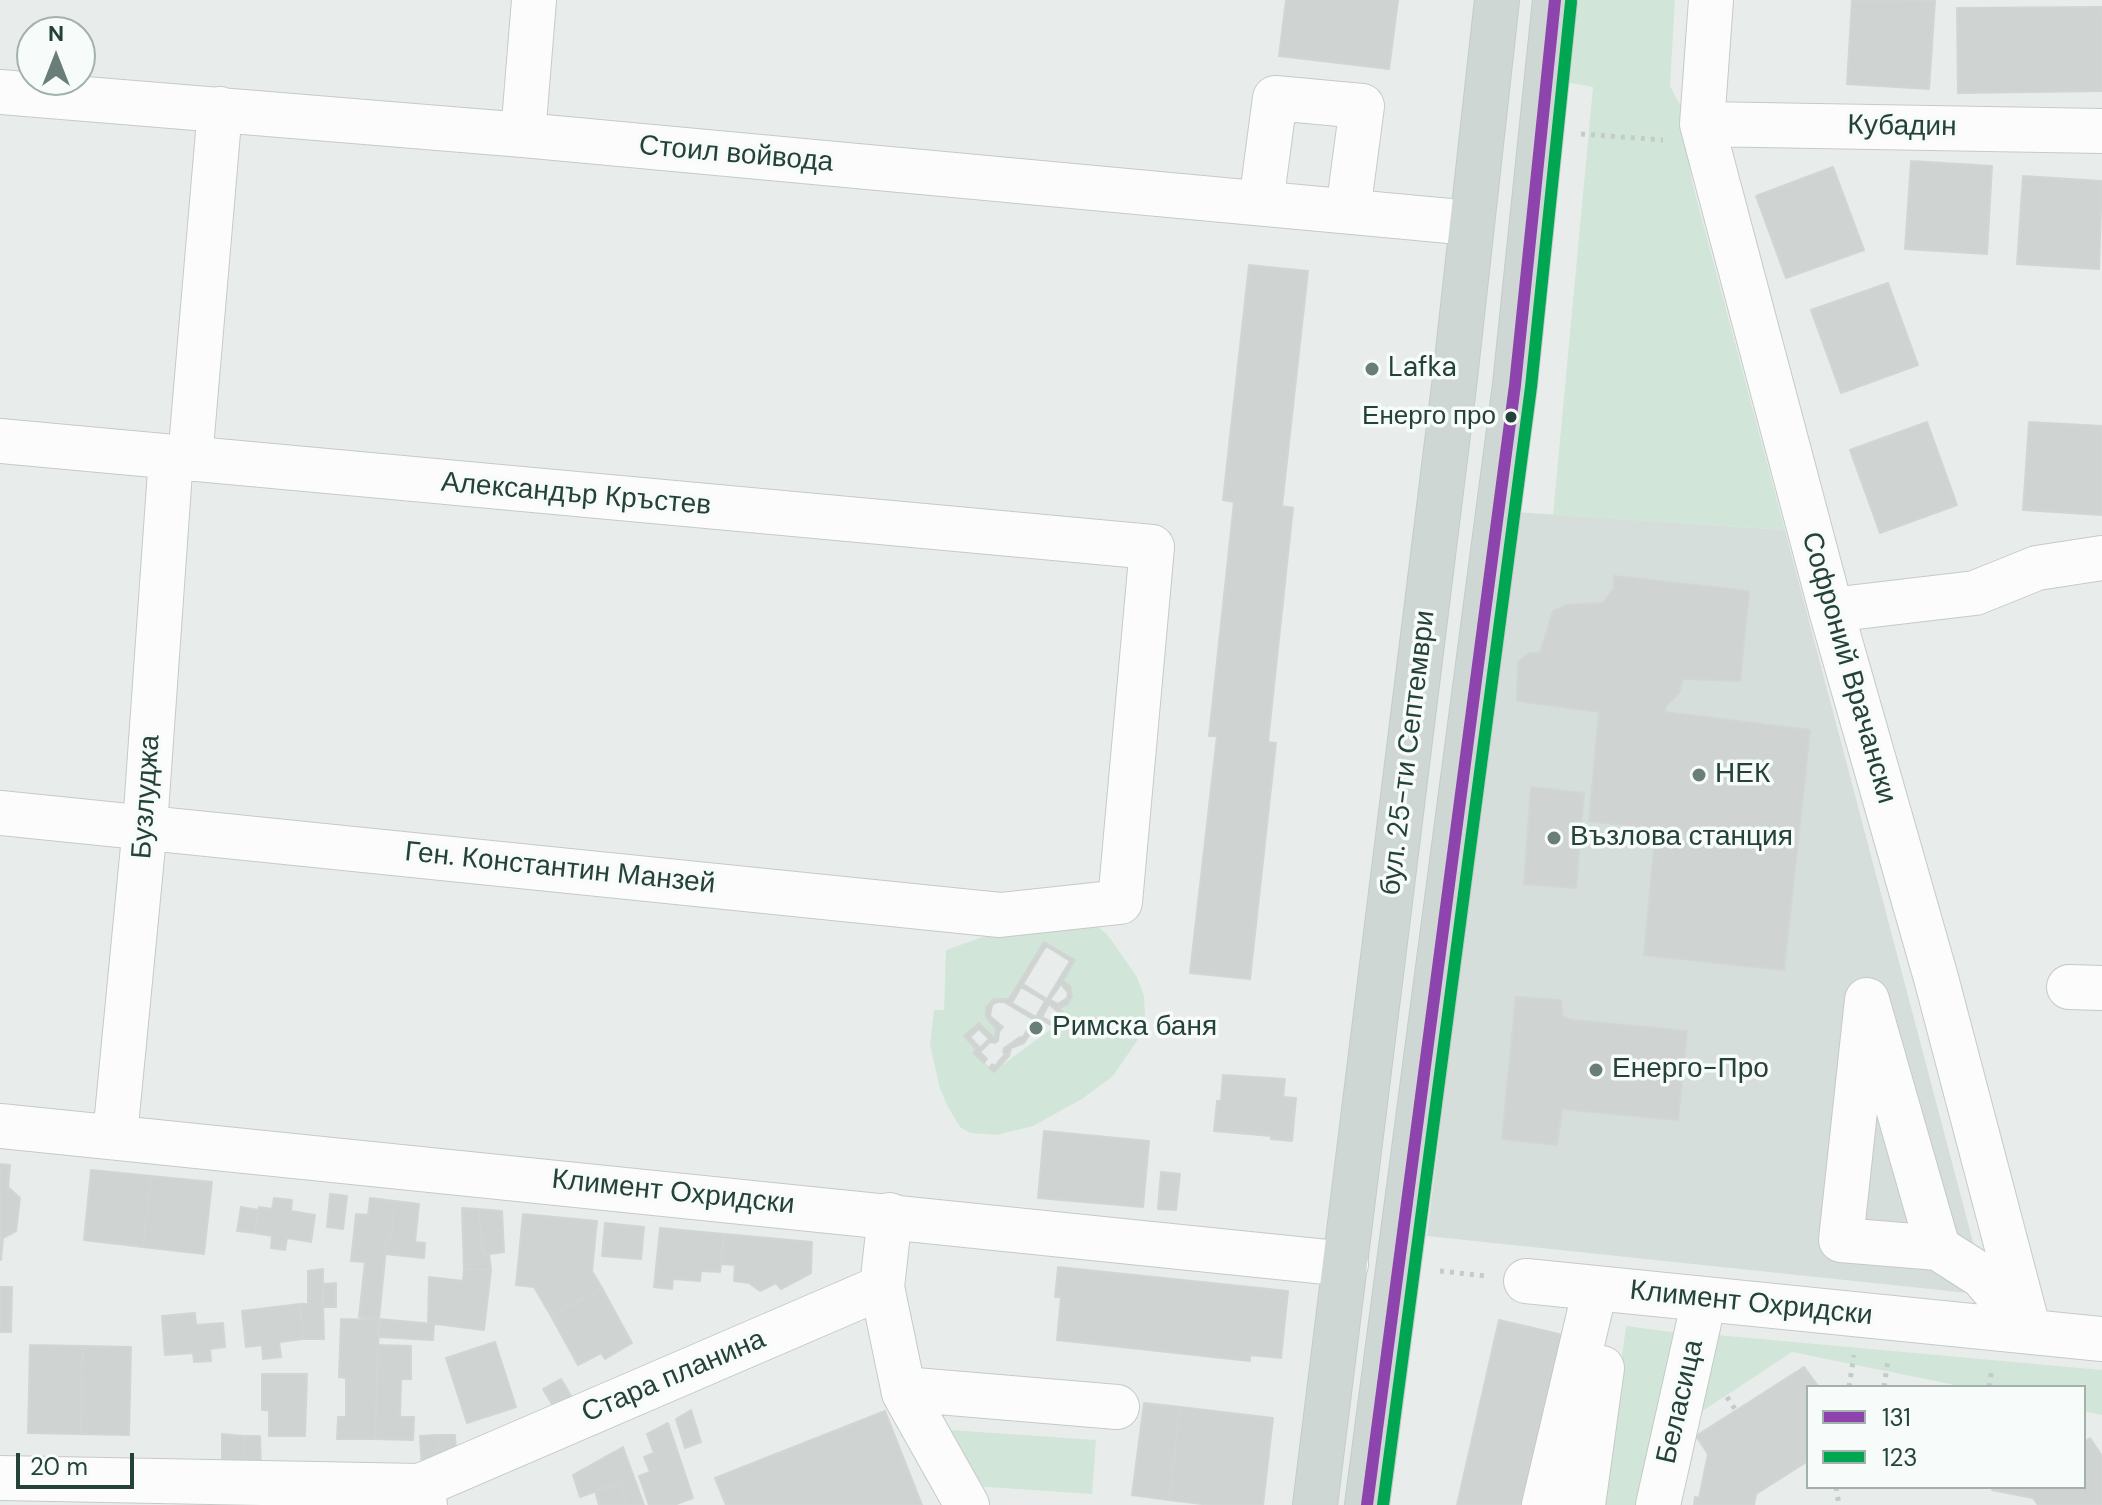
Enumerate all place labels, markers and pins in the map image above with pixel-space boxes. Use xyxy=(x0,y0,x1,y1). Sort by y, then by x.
place label: Lafka xyxy=(1388,352,1457,386)
marker: Lafka xyxy=(1363,360,1381,378)
place label: Енерго про xyxy=(1362,401,1496,433)
marker: Енерго про xyxy=(1503,409,1519,425)
place label: НЕК xyxy=(1715,758,1770,792)
marker: НЕК xyxy=(1690,766,1708,784)
place label: Възлова станция xyxy=(1570,821,1793,855)
marker: Възлова станция xyxy=(1545,829,1563,847)
place label: Римска баня xyxy=(1052,1011,1217,1045)
marker: Римска баня xyxy=(1027,1019,1045,1037)
place label: Енерго-Про xyxy=(1612,1053,1769,1087)
marker: Енерго-Про xyxy=(1587,1061,1605,1079)

